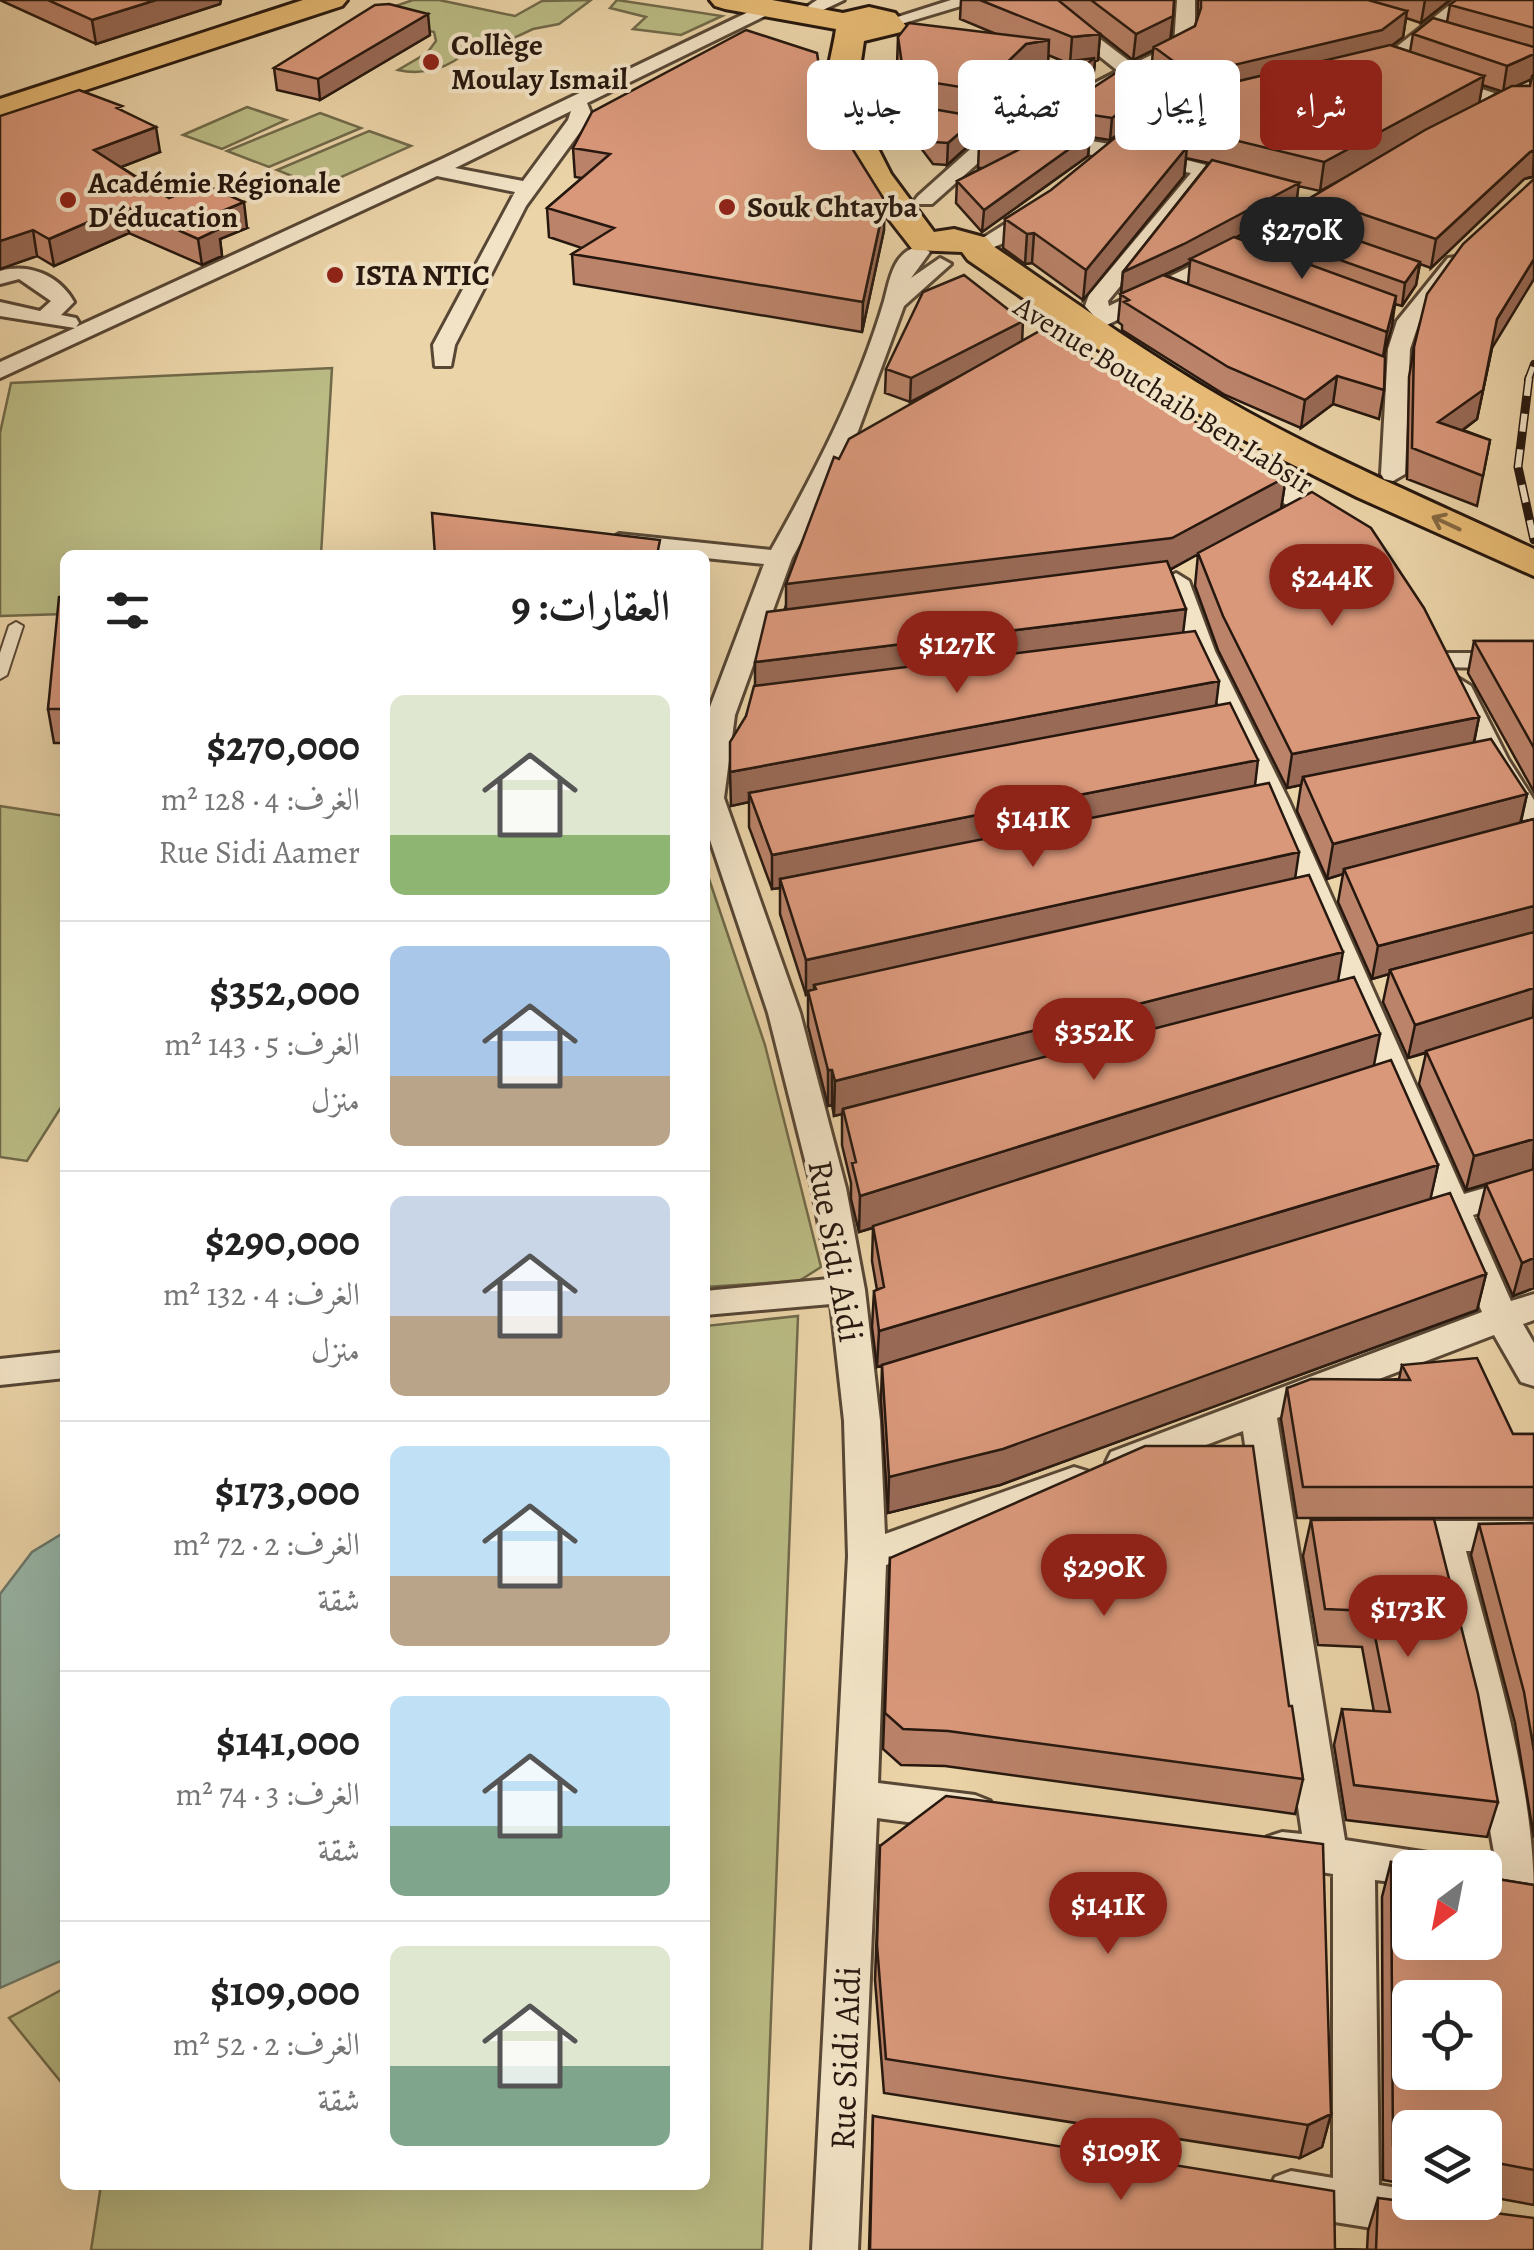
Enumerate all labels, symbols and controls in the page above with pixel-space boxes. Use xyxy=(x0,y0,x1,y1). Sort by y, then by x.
place label: Collège Moulay Ismail xyxy=(451,25,628,99)
marker: Collège Moulay Ismail xyxy=(420,51,442,73)
chip: جديد xyxy=(807,60,938,150)
chip: تصفية xyxy=(958,60,1095,150)
chip: إيجار xyxy=(1115,60,1240,150)
chip: شراء xyxy=(1260,60,1382,150)
place label: Académie Régionale D'éducation xyxy=(87,163,341,237)
place label: Souk Chtayba xyxy=(747,187,919,227)
marker: Académie Régionale D'éducation xyxy=(57,189,79,211)
marker: Souk Chtayba xyxy=(716,196,738,218)
pin: $270K xyxy=(1232,197,1372,282)
text: $270K xyxy=(1261,207,1343,251)
place label: ISTA NTIC xyxy=(355,255,490,295)
marker: ISTA NTIC xyxy=(324,264,346,286)
street label: Avenue Bouchaib Ben Labsir xyxy=(1006,286,1321,504)
one-way arrow xyxy=(1432,512,1462,531)
pin: $244K xyxy=(1262,544,1402,629)
text: $244K xyxy=(1291,554,1373,598)
text: العقارات: 9 xyxy=(511,577,670,634)
icon: filters xyxy=(100,583,155,638)
pin: $127K xyxy=(887,611,1027,696)
text: $127K xyxy=(919,621,995,665)
text: $270,000 xyxy=(206,717,360,774)
icon: home xyxy=(470,735,590,855)
text: الغرف: 4 · 128 m² xyxy=(161,777,360,821)
pin: $141K xyxy=(963,785,1103,870)
text: $141K xyxy=(996,795,1070,839)
text: Rue Sidi Aamer xyxy=(158,830,360,874)
text: $352,000 xyxy=(209,962,360,1019)
icon: home xyxy=(470,986,590,1106)
pin: $352K xyxy=(1024,998,1164,1083)
text: $352K xyxy=(1055,1008,1133,1052)
text: الغرف: 5 · 143 m² xyxy=(164,1022,360,1066)
text: منزل xyxy=(311,1078,360,1122)
street label: Rue Sidi Aidi xyxy=(796,1156,876,1346)
text: $290,000 xyxy=(205,1212,360,1269)
icon: home xyxy=(470,1236,590,1356)
text: الغرف: 4 · 132 m² xyxy=(163,1272,360,1316)
text: منزل xyxy=(311,1328,360,1372)
text: $173,000 xyxy=(215,1462,360,1519)
icon: home xyxy=(470,1486,590,1606)
text: الغرف: 2 · 72 m² xyxy=(173,1522,360,1566)
pin: $290K xyxy=(1034,1534,1174,1619)
text: $290K xyxy=(1063,1544,1145,1588)
pin: $173K xyxy=(1338,1575,1478,1660)
text: شقة xyxy=(318,1578,360,1622)
text: $173K xyxy=(1371,1585,1445,1629)
text: $141,000 xyxy=(216,1712,360,1769)
icon: home xyxy=(470,1736,590,1856)
text: الغرف: 3 · 74 m² xyxy=(176,1772,360,1816)
text: شقة xyxy=(318,1828,360,1872)
north arrow xyxy=(1392,1850,1502,1960)
map controls xyxy=(1392,1850,1502,2220)
pin: $141K xyxy=(1038,1872,1178,1957)
text: $141K xyxy=(1071,1882,1145,1926)
text: $109,000 xyxy=(210,1962,360,2019)
street label: Rue Sidi Aidi xyxy=(818,1965,872,2151)
button: locate xyxy=(1392,1980,1502,2090)
icon: home xyxy=(470,1986,590,2106)
text: الغرف: 2 · 52 m² xyxy=(173,2022,360,2066)
text: شقة xyxy=(318,2078,360,2122)
button: layers xyxy=(1392,2110,1502,2220)
pin: $109K xyxy=(1051,2118,1191,2203)
text: $109K xyxy=(1082,2128,1160,2172)

